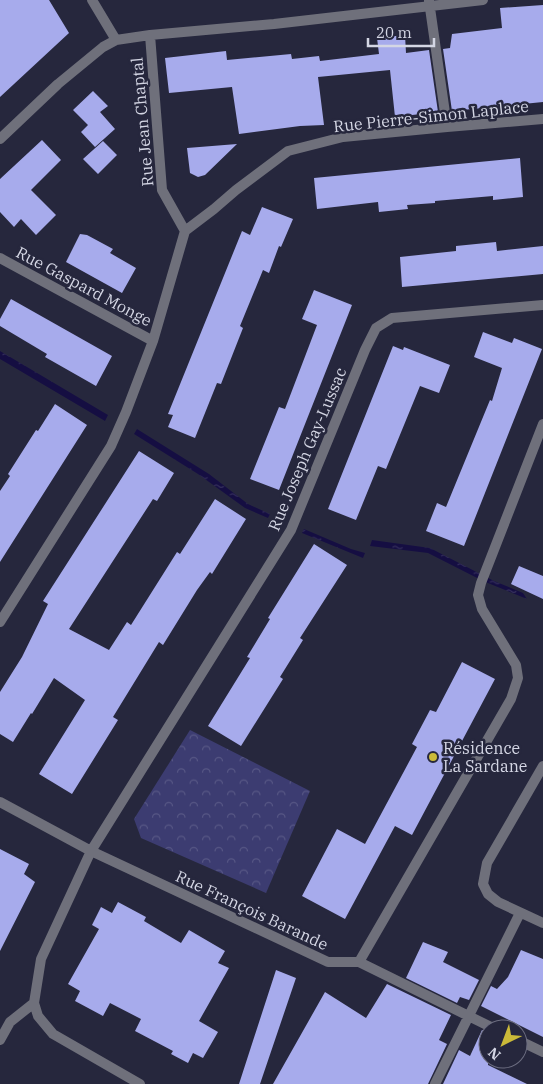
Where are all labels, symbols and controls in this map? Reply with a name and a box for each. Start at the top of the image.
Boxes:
scale bar [368,15,434,47]
text: 20 m [376,23,412,42]
street label: Rue Jean Chaptal [126,56,158,187]
street label: Rue Pierre-Simon Laplace [332,96,530,136]
street label: Rue Gaspard Monge [13,242,155,330]
street label: Rue Joseph Gay-Lussac [263,364,351,534]
place label: Résidence La Sardane [443,738,527,776]
marker: Résidence La Sardane [427,751,439,763]
street label: Rue François Barande [173,866,331,954]
north arrow [478,1019,528,1069]
text: N [484,1043,504,1064]

